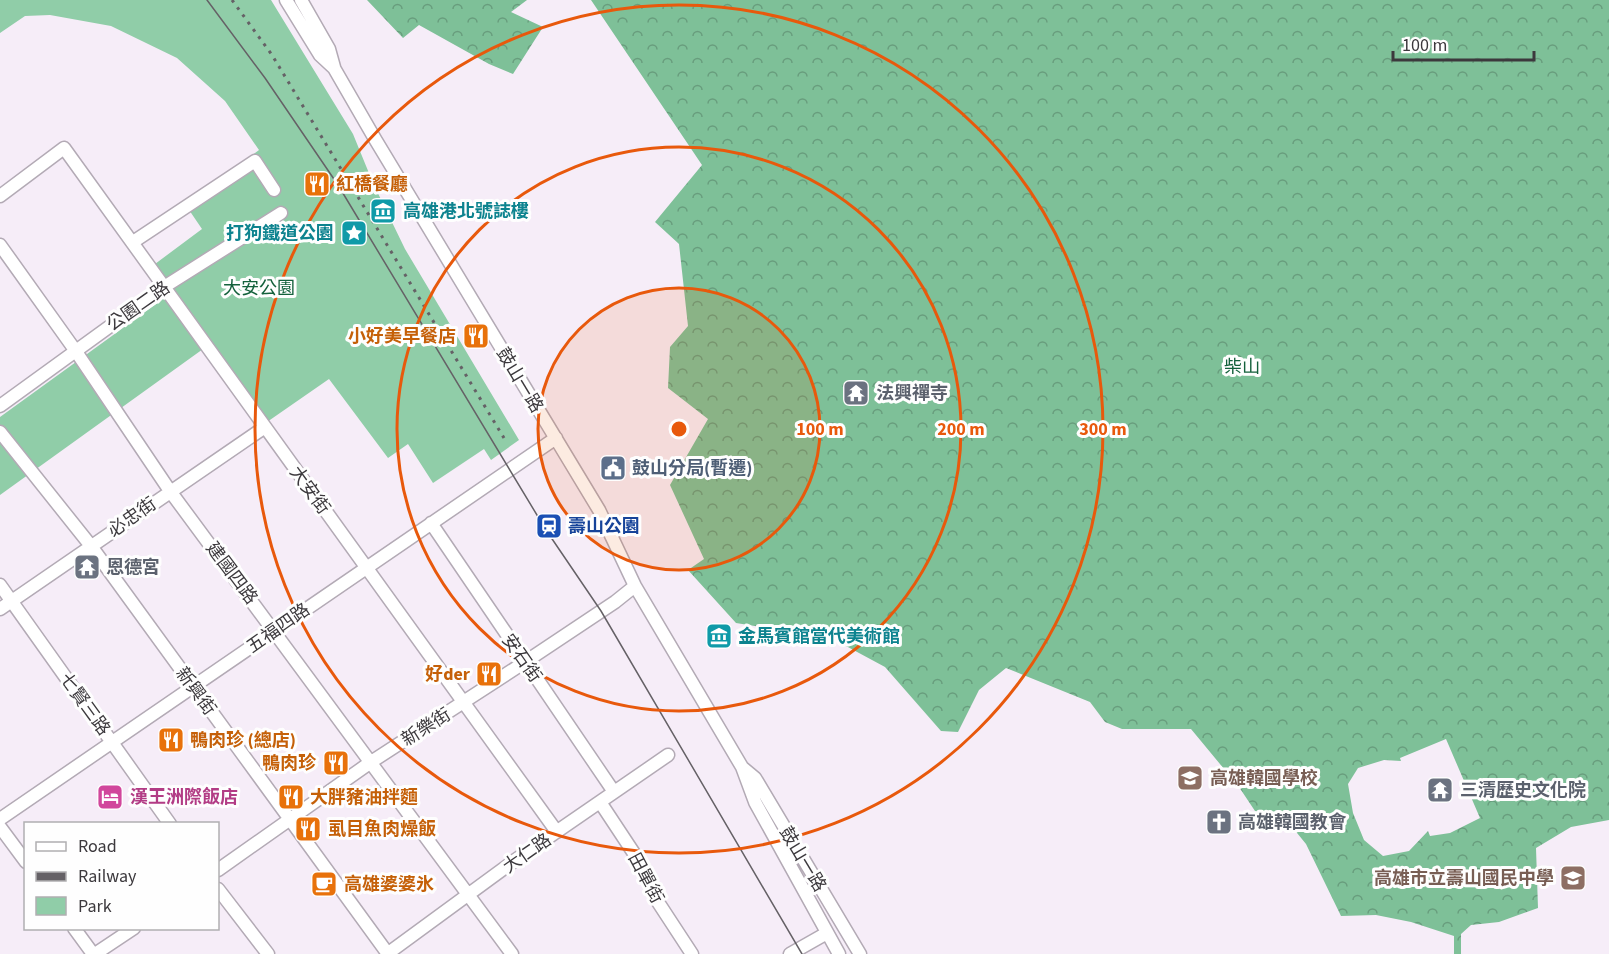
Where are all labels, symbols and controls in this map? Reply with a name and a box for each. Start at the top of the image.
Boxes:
scale bar [1393,24,1534,62]
text: 100 m [1402,33,1447,58]
restaurant icon: 紅橋餐廳 [302,169,332,199]
place label: 紅橋餐廳 [336,172,408,197]
museum icon: 高雄港北號誌樓 [368,196,398,226]
place label: 高雄港北號誌樓 [403,199,529,224]
place icon: 打狗鐵道公園 [339,218,369,248]
place label: 打狗鐵道公園 [226,221,334,246]
street label: 公園二路 [102,276,175,337]
park label: 大安公園 [223,276,295,301]
restaurant icon: 小好美早餐店 [461,321,491,351]
place label: 小好美早餐店 [348,324,456,349]
street label: 鼓山一路 [490,343,549,418]
park label: 柴山 [1224,355,1260,380]
temple icon: 法興禪寺 [841,378,871,408]
place label: 法興禪寺 [876,381,948,406]
text: 100 m [796,417,844,442]
text: 200 m [937,417,985,442]
text: 300 m [1079,417,1127,442]
centre of rings [669,419,689,439]
public building icon: 鼓山分局(暫遷) [598,453,628,483]
place label: 鼓山分局(暫遷) [632,456,752,481]
street label: 大安街 [284,461,336,519]
street label: 必忠街 [103,492,162,543]
station icon: 壽山公園 [534,511,564,541]
place label: 壽山公園 [568,514,640,539]
street label: 建國四路 [200,537,263,610]
temple icon: 恩德宮 [72,552,102,582]
place label: 恩德宮 [106,555,160,580]
street label: 五福四路 [242,598,315,659]
museum icon: 金馬賓館當代美術館 [704,621,734,651]
place label: 金馬賓館當代美術館 [738,624,900,649]
street label: 安石街 [496,629,547,688]
restaurant icon: 好der [474,659,504,689]
street label: 新興街 [170,662,222,720]
place label: 好der [425,662,471,687]
street label: 七賢三路 [53,668,116,741]
street label: 新樂街 [397,703,456,752]
restaurant icon: 鴨肉珍 (總店) [156,725,186,755]
place label: 鴨肉珍 (總店) [190,728,296,753]
restaurant icon: 鴨肉珍 [321,748,351,778]
place label: 鴨肉珍 [262,751,317,776]
school or university icon: 高雄韓國學校 [1175,763,1205,793]
place label: 高雄韓國學校 [1210,766,1318,791]
temple icon: 三清歷史文化院 [1425,775,1455,805]
place label: 三清歷史文化院 [1460,778,1586,803]
hotel icon: 漢王洲際飯店 [95,782,125,812]
restaurant icon: 大胖豬油拌麵 [276,782,306,812]
place label: 漢王洲際飯店 [130,785,238,810]
place label: 大胖豬油拌麵 [310,785,418,810]
church icon: 高雄韓國教會 [1204,807,1234,837]
place label: 高雄韓國教會 [1238,810,1347,835]
restaurant icon: 虱目魚肉燥飯 [293,814,323,844]
place label: 虱目魚肉燥飯 [328,817,436,842]
legend [24,822,219,930]
street label: 鼓山一路 [773,822,832,897]
street label: 大仁路 [498,828,557,879]
text: Road [78,834,117,859]
street label: 田單街 [622,849,669,908]
school or university icon: 高雄市立壽山國民中學 [1558,863,1588,893]
text: Railway [78,864,137,889]
place label: 高雄市立壽山國民中學 [1374,866,1554,891]
cafe icon: 高雄婆婆氷 [309,869,339,899]
place label: 高雄婆婆氷 [344,872,434,897]
text: Park [78,894,112,919]

